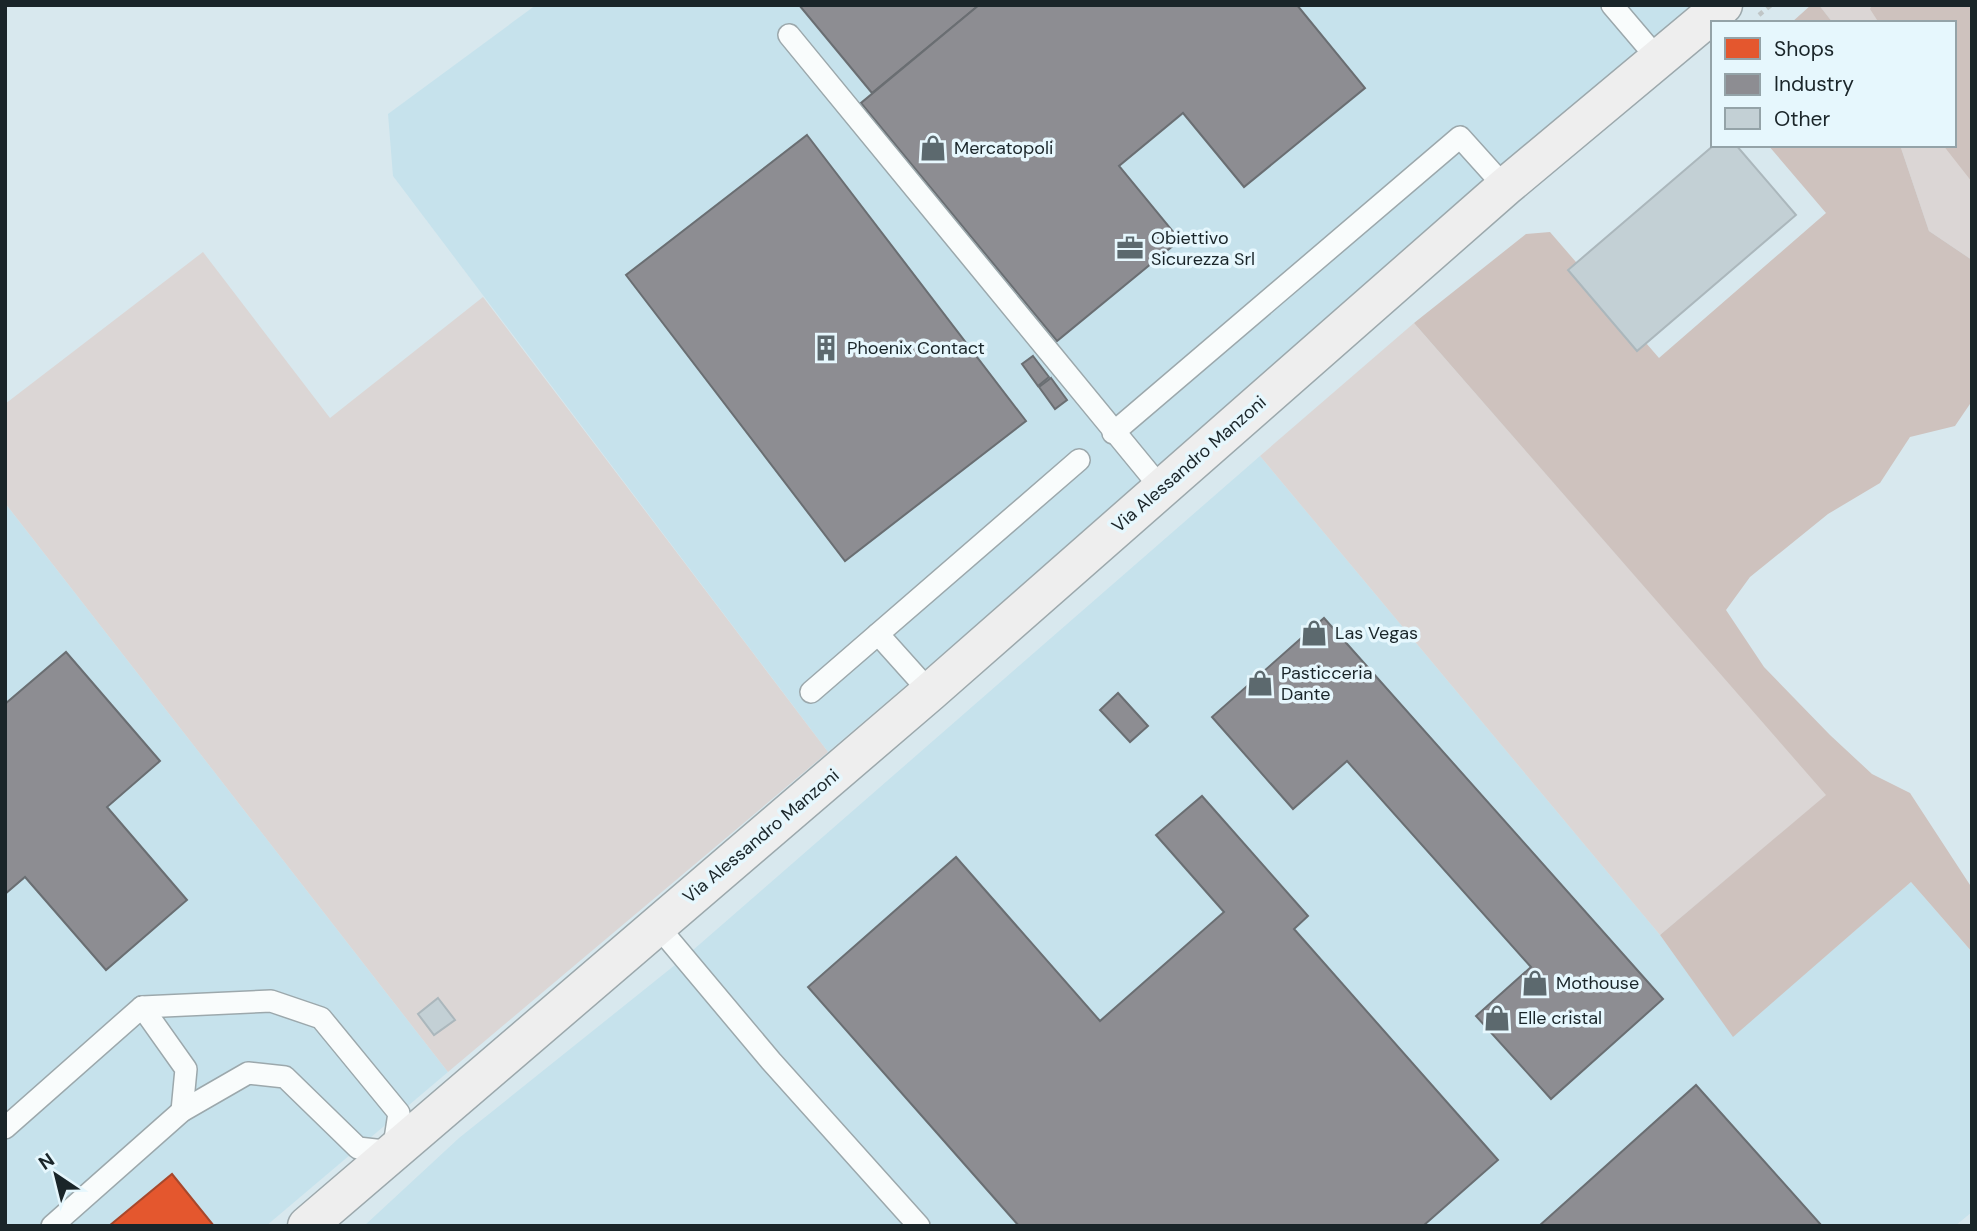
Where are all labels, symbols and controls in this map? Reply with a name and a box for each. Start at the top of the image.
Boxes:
legend [1711,21,1956,147]
text: Shops [1774,35,1834,63]
text: Industry [1774,70,1854,98]
text: Other [1774,105,1830,133]
shop icon: Mercatopoli [918,133,948,163]
place label: Mercatopoli [954,136,1053,160]
place label: Obiettivo Sicurezza Srl [1151,226,1255,271]
office icon: Obiettivo Sicurezza Srl [1115,233,1145,263]
building icon: Phoenix Contact [811,333,841,363]
place label: Phoenix Contact [847,336,985,360]
street label: Via Alessandro Manzoni [1107,390,1271,538]
shop icon: Las Vegas [1299,618,1329,648]
place label: Las Vegas [1335,621,1418,645]
place label: Pasticceria Dante [1281,661,1372,706]
shop icon: Pasticceria Dante [1245,668,1275,698]
street label: Via Alessandro Manzoni [678,763,844,909]
shop icon: Mothouse [1520,968,1550,998]
place label: Mothouse [1556,971,1639,995]
shop icon: Elle cristal [1482,1003,1512,1033]
place label: Elle cristal [1518,1006,1602,1030]
north arrow [21,1140,91,1210]
text: N [34,1147,59,1176]

